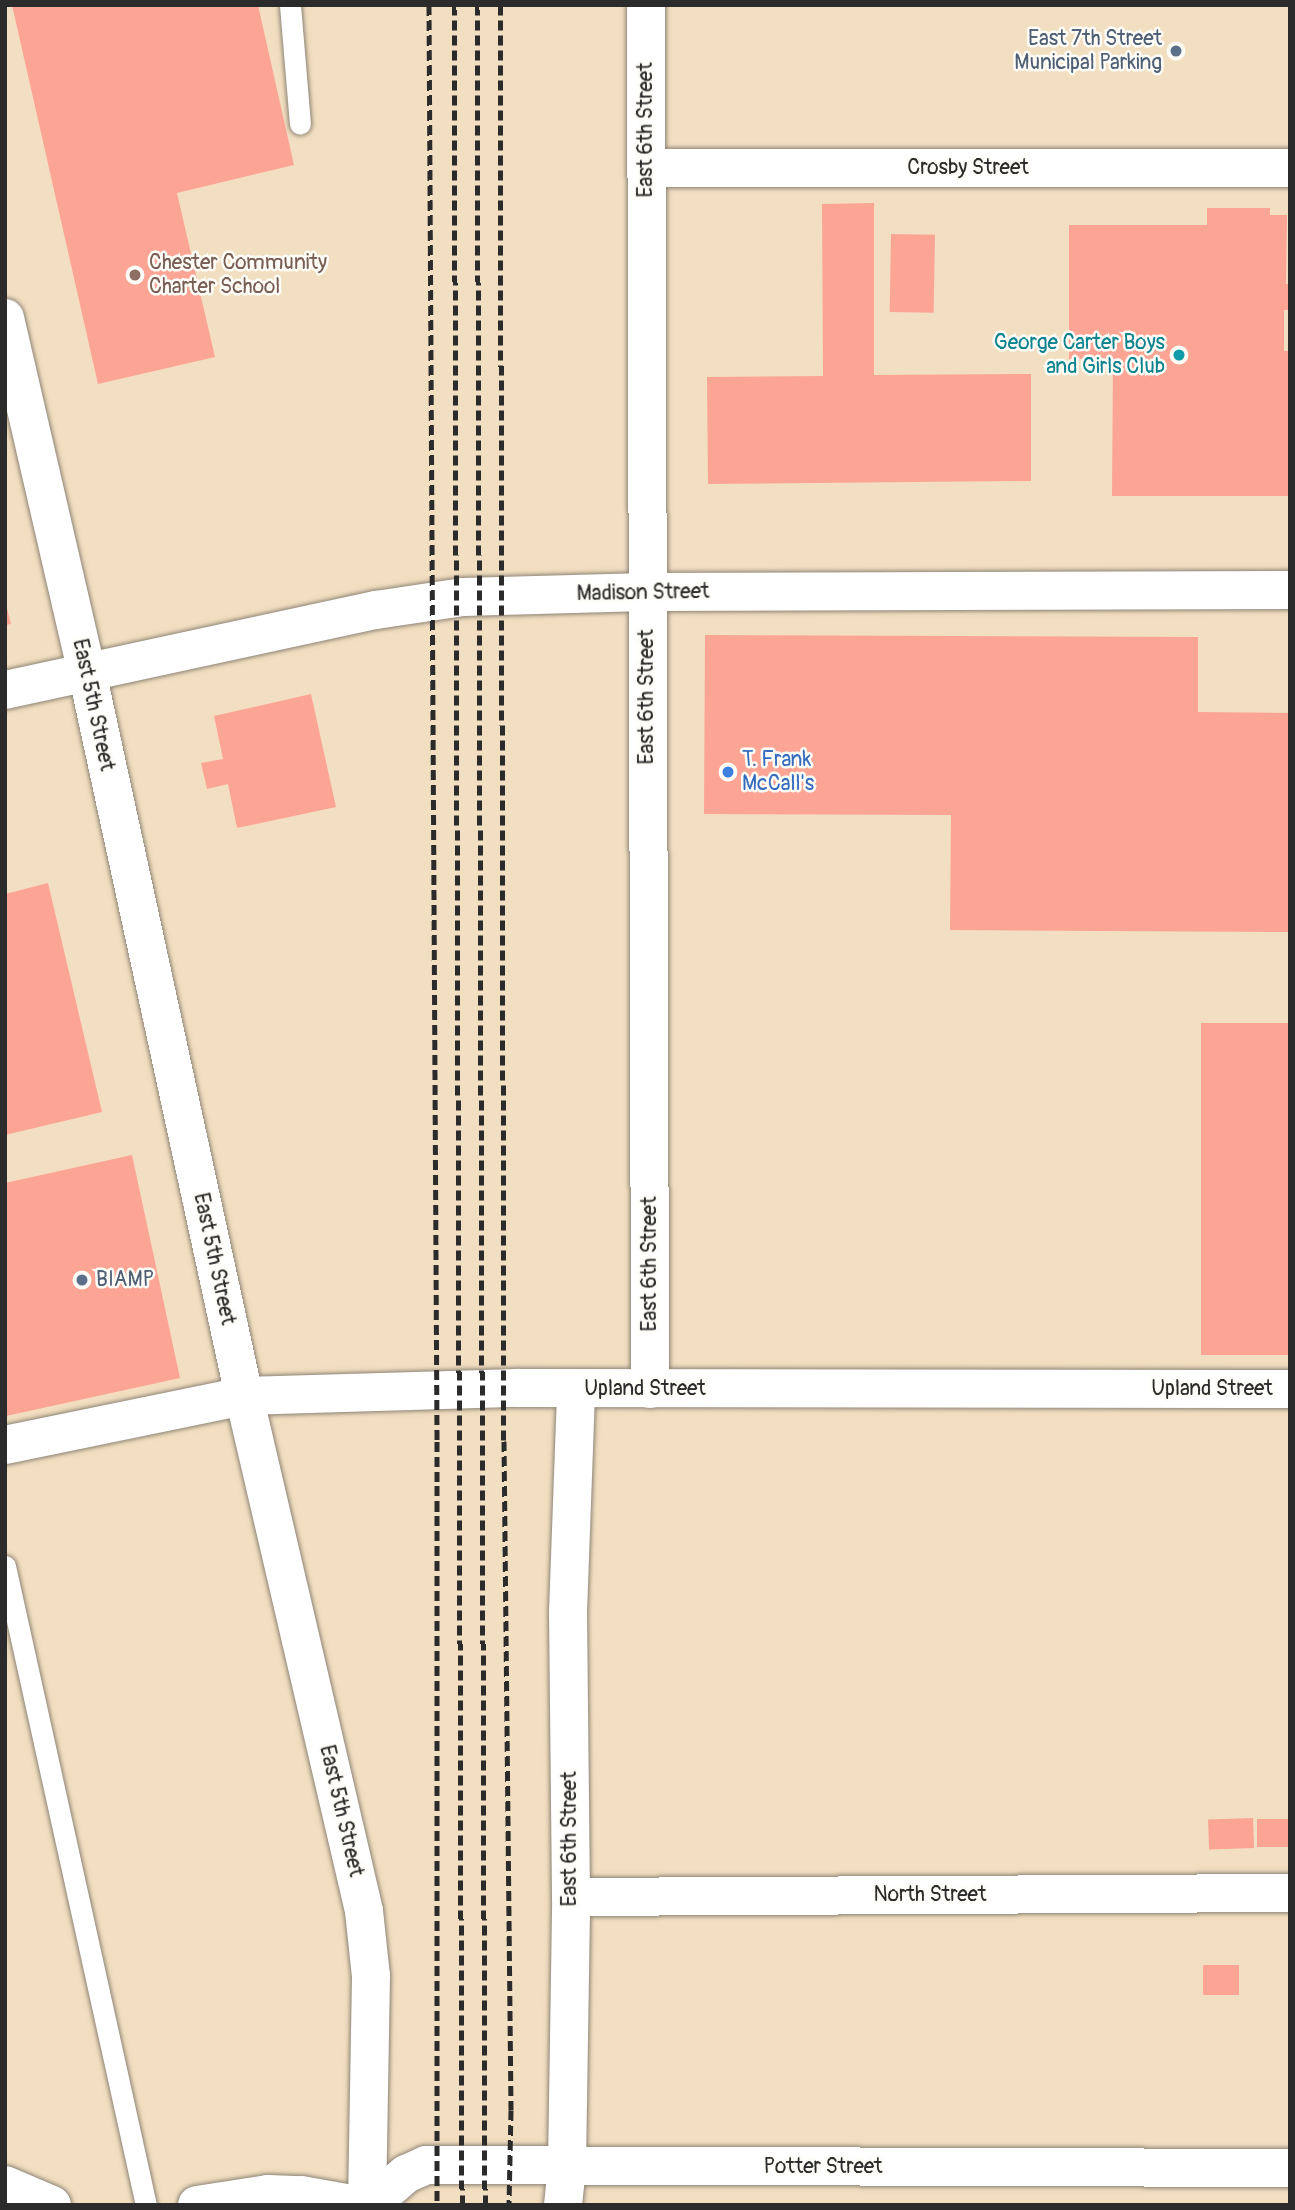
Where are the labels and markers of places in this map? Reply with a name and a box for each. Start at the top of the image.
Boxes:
place label: East 7th Street Municipal Parking [1014,26,1162,76]
marker: East 7th Street Municipal Parking [1168,43,1184,59]
place label: Chester Community Charter School [149,250,327,300]
marker: Chester Community Charter School [127,267,143,283]
place label: George Carter Boys and Girls Club [994,330,1165,380]
marker: George Carter Boys and Girls Club [1171,347,1187,363]
place label: T. Frank McCall's [742,747,814,797]
marker: T. Frank McCall's [720,764,736,780]
place label: BIAMP [96,1267,154,1293]
marker: BIAMP [74,1272,90,1288]

